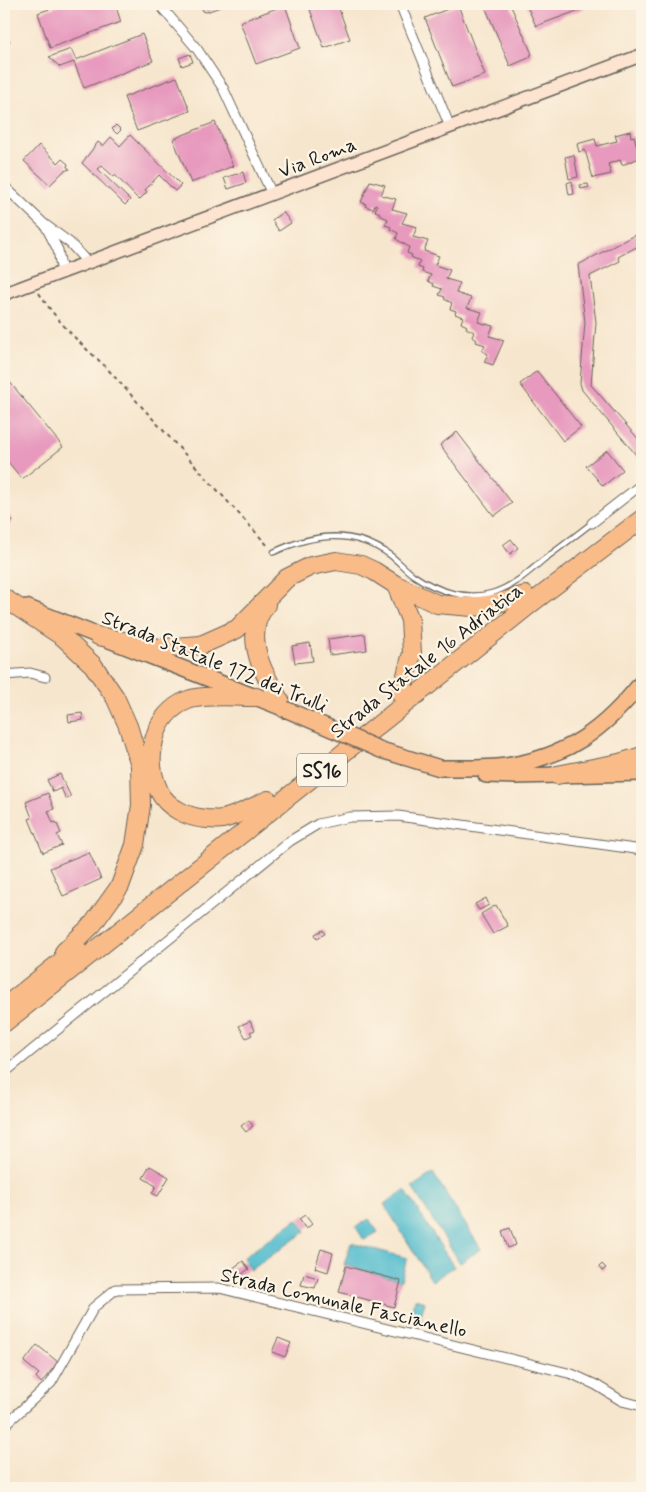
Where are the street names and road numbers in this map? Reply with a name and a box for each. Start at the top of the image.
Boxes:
street label: Via Roma [275,131,360,186]
street label: Strada Statale 16 Adriatica [325,577,529,745]
street label: Strada Statale 172 dei Trulli [98,605,331,720]
road number: SS16 [297,754,347,786]
street label: Strada Comunale Fascianello [218,1262,470,1345]

